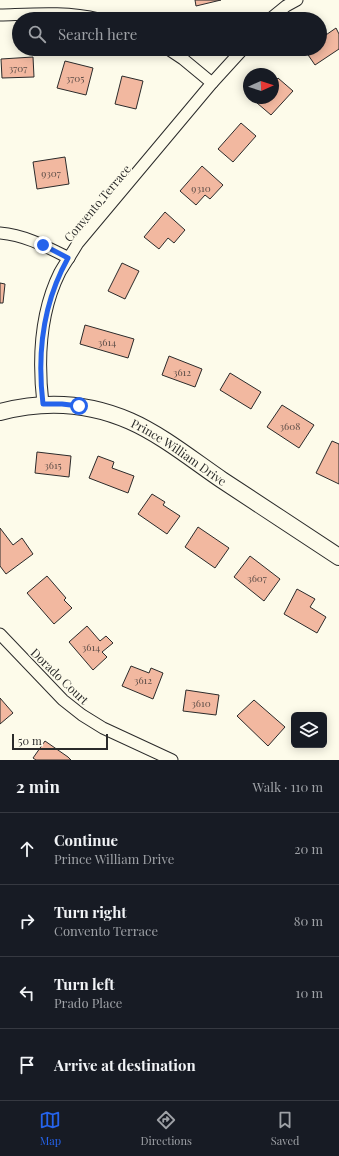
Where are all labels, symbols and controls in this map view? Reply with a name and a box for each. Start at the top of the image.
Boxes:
search box [12,12,327,56]
icon: search [26,23,48,45]
text: Search here [58,24,137,44]
house number: 3707 [9,61,27,75]
north arrow [243,68,279,104]
house number: 3705 [66,71,84,85]
street label: Convento Terrace [60,161,134,245]
house number: 9307 [41,166,61,180]
house number: 9310 [191,181,211,195]
route end [34,236,52,254]
house number: 3614 [98,335,116,349]
house number: 3612 [173,365,191,379]
route start [70,397,88,415]
street label: Prince William Drive [129,415,230,489]
house number: 3608 [280,419,300,433]
house number: 3615 [44,458,62,472]
house number: 3607 [247,571,267,585]
house number: 3614 [82,640,100,654]
street label: Dorado Court [28,644,93,708]
house number: 3612 [134,673,152,687]
house number: 3610 [191,696,211,710]
map controls [291,712,327,748]
button: layers [291,712,327,748]
scale bar [12,732,108,751]
text: 50 m [18,733,42,748]
text: 2 min [16,775,60,797]
text: Walk · 110 m [253,778,323,795]
text: Continue [54,830,118,850]
icon: ahead [16,838,38,860]
text: 20 m [294,840,323,857]
text: Prince William Drive [54,850,174,867]
text: Turn right [54,902,127,922]
icon: right [16,910,38,932]
text: 80 m [294,912,323,929]
text: Convento Terrace [54,922,158,939]
text: Turn left [54,974,115,994]
icon: left [16,982,38,1004]
text: 10 m [296,984,323,1001]
text: Prado Place [54,994,122,1011]
icon: arrive [16,1054,38,1076]
text: Arrive at destination [54,1055,196,1075]
tab: Map [39,1109,61,1148]
tab: Directions [140,1109,192,1148]
tab: Saved [271,1109,299,1148]

